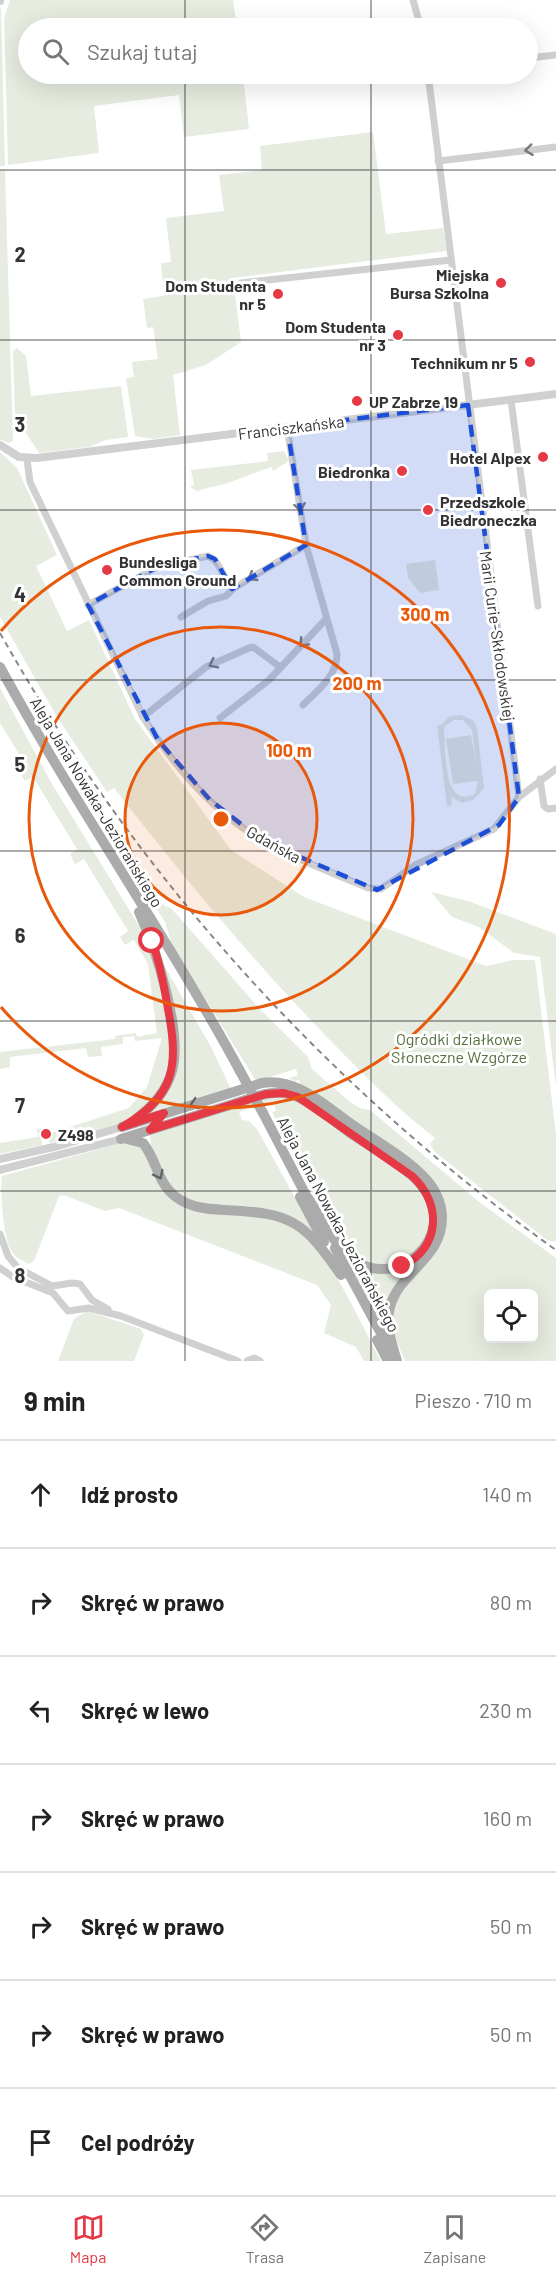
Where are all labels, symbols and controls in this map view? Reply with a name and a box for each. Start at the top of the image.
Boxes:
search box [18,18,538,84]
icon: search [39,35,72,68]
text: Szukaj tutaj [87,38,198,64]
one-way arrow [525,143,534,156]
text: 2 [14,242,26,266]
place label: Miejska Bursa Szkolna [390,265,489,302]
place label: Dom Studenta nr 5 [165,276,266,313]
marker: Miejska Bursa Szkolna [494,276,508,290]
marker: Dom Studenta nr 5 [271,287,285,301]
place label: Dom Studenta nr 3 [285,317,386,354]
marker: Dom Studenta nr 3 [391,328,405,342]
place label: Technikum nr 5 [411,353,518,372]
marker: Technikum nr 5 [523,355,537,369]
place label: UP Zabrze 19 [369,392,458,411]
marker: UP Zabrze 19 [350,394,364,408]
street label: Franciszkańska [237,411,345,443]
text: 3 [15,412,25,436]
place label: Hotel Alpex [450,448,531,467]
marker: Hotel Alpex [536,450,550,464]
place label: Biedronka [318,462,390,481]
marker: Biedronka [395,464,409,478]
place label: Przedszkole Biedroneczka [440,492,537,529]
one-way arrow [293,502,306,512]
marker: Przedszkole Biedroneczka [421,503,435,517]
street label: Marii Curie-Skłodowskiej [477,550,519,722]
place label: Bundesliga Common Ground [119,552,236,589]
marker: Bundesliga Common Ground [100,563,114,577]
one-way arrow [248,570,258,581]
text: 4 [14,582,26,606]
text: 300 m [401,603,449,625]
one-way arrow [299,636,310,647]
one-way arrow [208,657,219,669]
text: 200 m [332,672,382,694]
street label: Aleja Jana Nowaka-Jeziorańskiego [27,694,167,910]
text: 100 m [266,739,312,761]
text: 5 [15,752,26,776]
centre of rings [211,809,231,829]
street label: Gdańska [244,821,304,867]
text: 6 [15,923,26,947]
route start [138,927,164,953]
park label: Ogródki działkowe Słoneczne Wzgórze [391,1029,527,1066]
text: 7 [15,1093,25,1117]
one-way arrow [189,1097,200,1109]
street label: Aleja Jana Nowaka-Jeziorańskiego [274,1113,404,1335]
place label: Z498 [58,1125,94,1144]
marker: Z498 [39,1127,53,1141]
one-way arrow [151,1168,163,1179]
route end [388,1252,414,1278]
text: 8 [15,1263,26,1287]
map controls [484,1289,538,1343]
button: locate [484,1289,538,1343]
text: 9 min [24,1385,86,1416]
text: Pieszo · 710 m [415,1388,532,1412]
icon: ahead [24,1478,57,1511]
text: Idź prosto [81,1481,178,1507]
text: 140 m [482,1482,532,1506]
icon: right [24,1586,57,1619]
text: Skręć w prawo [81,1589,225,1615]
text: 80 m [490,1590,532,1614]
icon: left [24,1694,57,1727]
text: Skręć w lewo [81,1697,209,1723]
text: 230 m [479,1698,532,1722]
icon: right [24,1802,57,1835]
text: Skręć w prawo [81,1805,225,1831]
text: 160 m [483,1806,532,1830]
icon: right [24,1910,57,1943]
text: Skręć w prawo [81,1913,225,1939]
text: 50 m [490,1914,532,1938]
icon: right [24,2018,57,2051]
text: Skręć w prawo [81,2021,225,2047]
text: 50 m [490,2022,532,2046]
icon: arrive [24,2126,57,2159]
text: Cel podróży [81,2129,195,2155]
tab: Mapa [70,2211,106,2266]
tab: Trasa [246,2211,284,2266]
tab: Zapisane [423,2211,486,2266]

